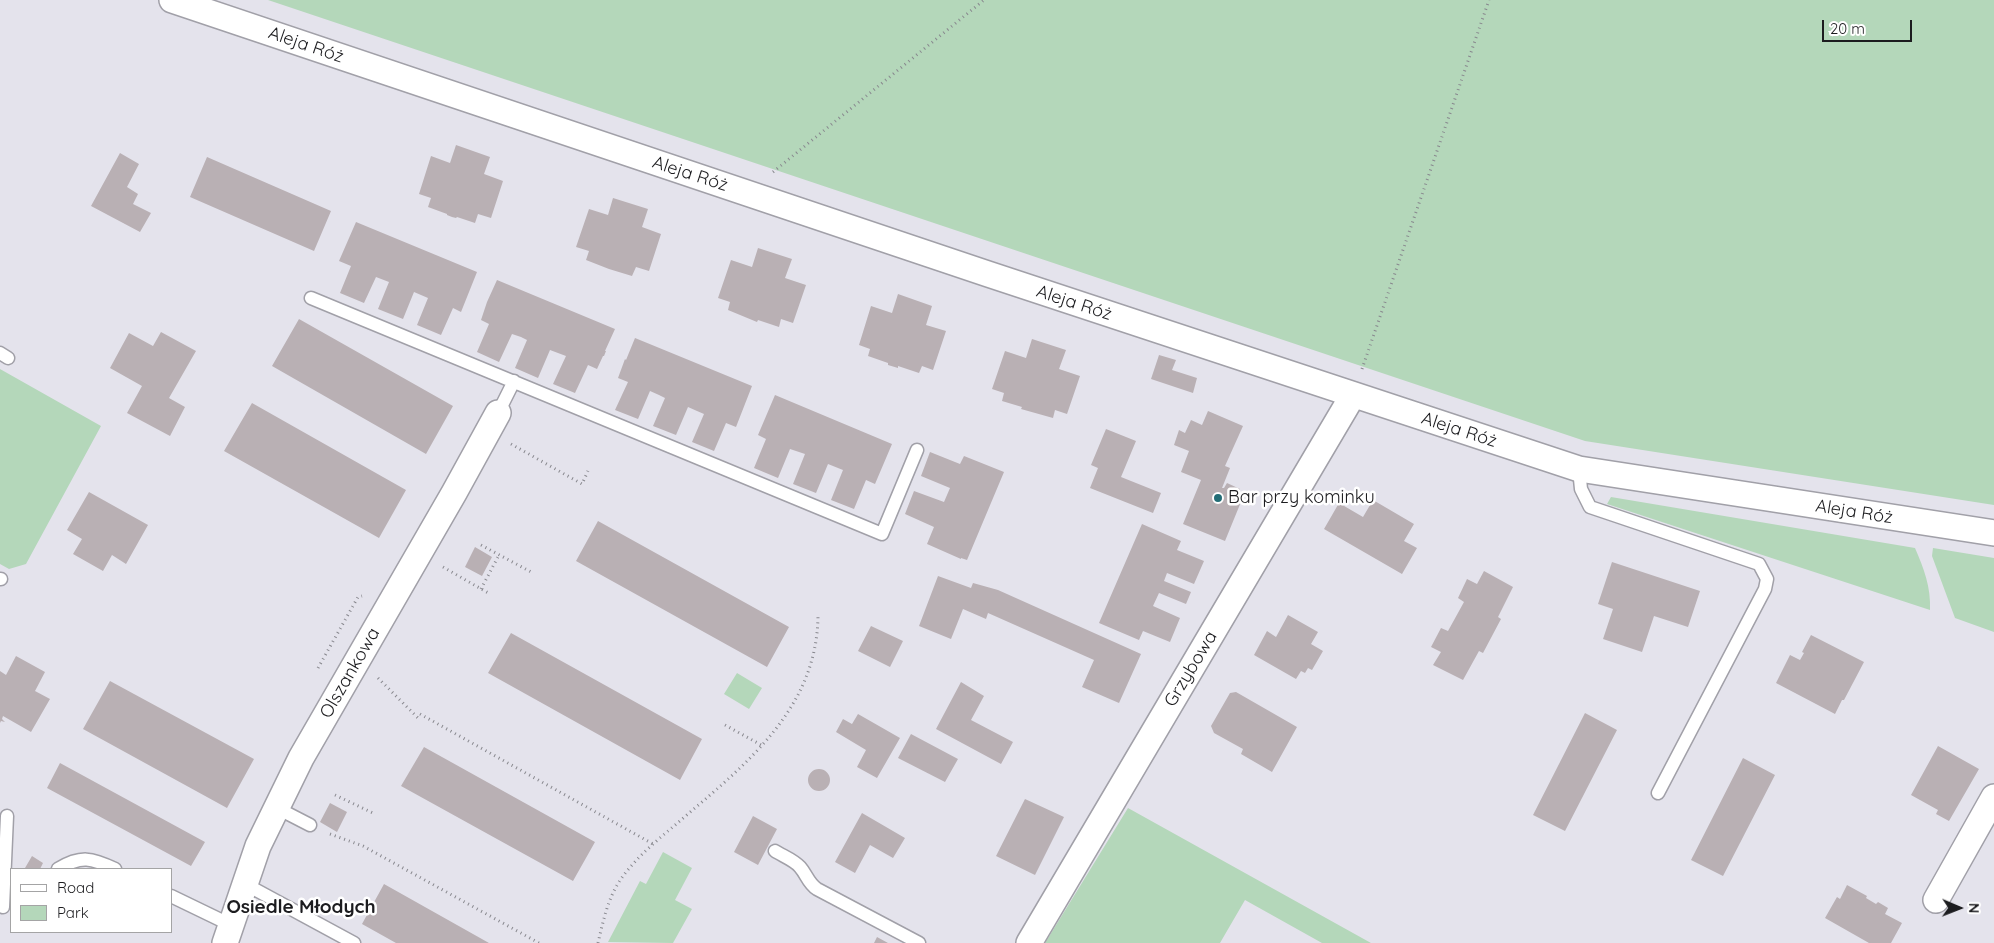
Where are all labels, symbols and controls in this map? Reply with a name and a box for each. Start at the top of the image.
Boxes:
scale bar [1824,10,1914,42]
text: 20 m [1830,19,1865,38]
street label: Aleja Róż [266,22,346,68]
street label: Aleja Róż [650,152,730,196]
street label: Aleja Róż [1034,281,1114,325]
street label: Aleja Róż [1419,408,1499,452]
place label: Bar przy kominku [1228,487,1375,509]
marker: Bar przy kominku [1212,492,1224,504]
street label: Aleja Róż [1814,495,1894,529]
street label: Olszankowa [315,624,385,722]
street label: Grzybowa [1160,627,1222,711]
legend [10,868,172,933]
text: Road [57,878,94,897]
north arrow [1934,883,1984,933]
district label: Osiedle Młodych [226,896,376,918]
text: Park [57,903,89,922]
text: N [1965,903,1983,914]

